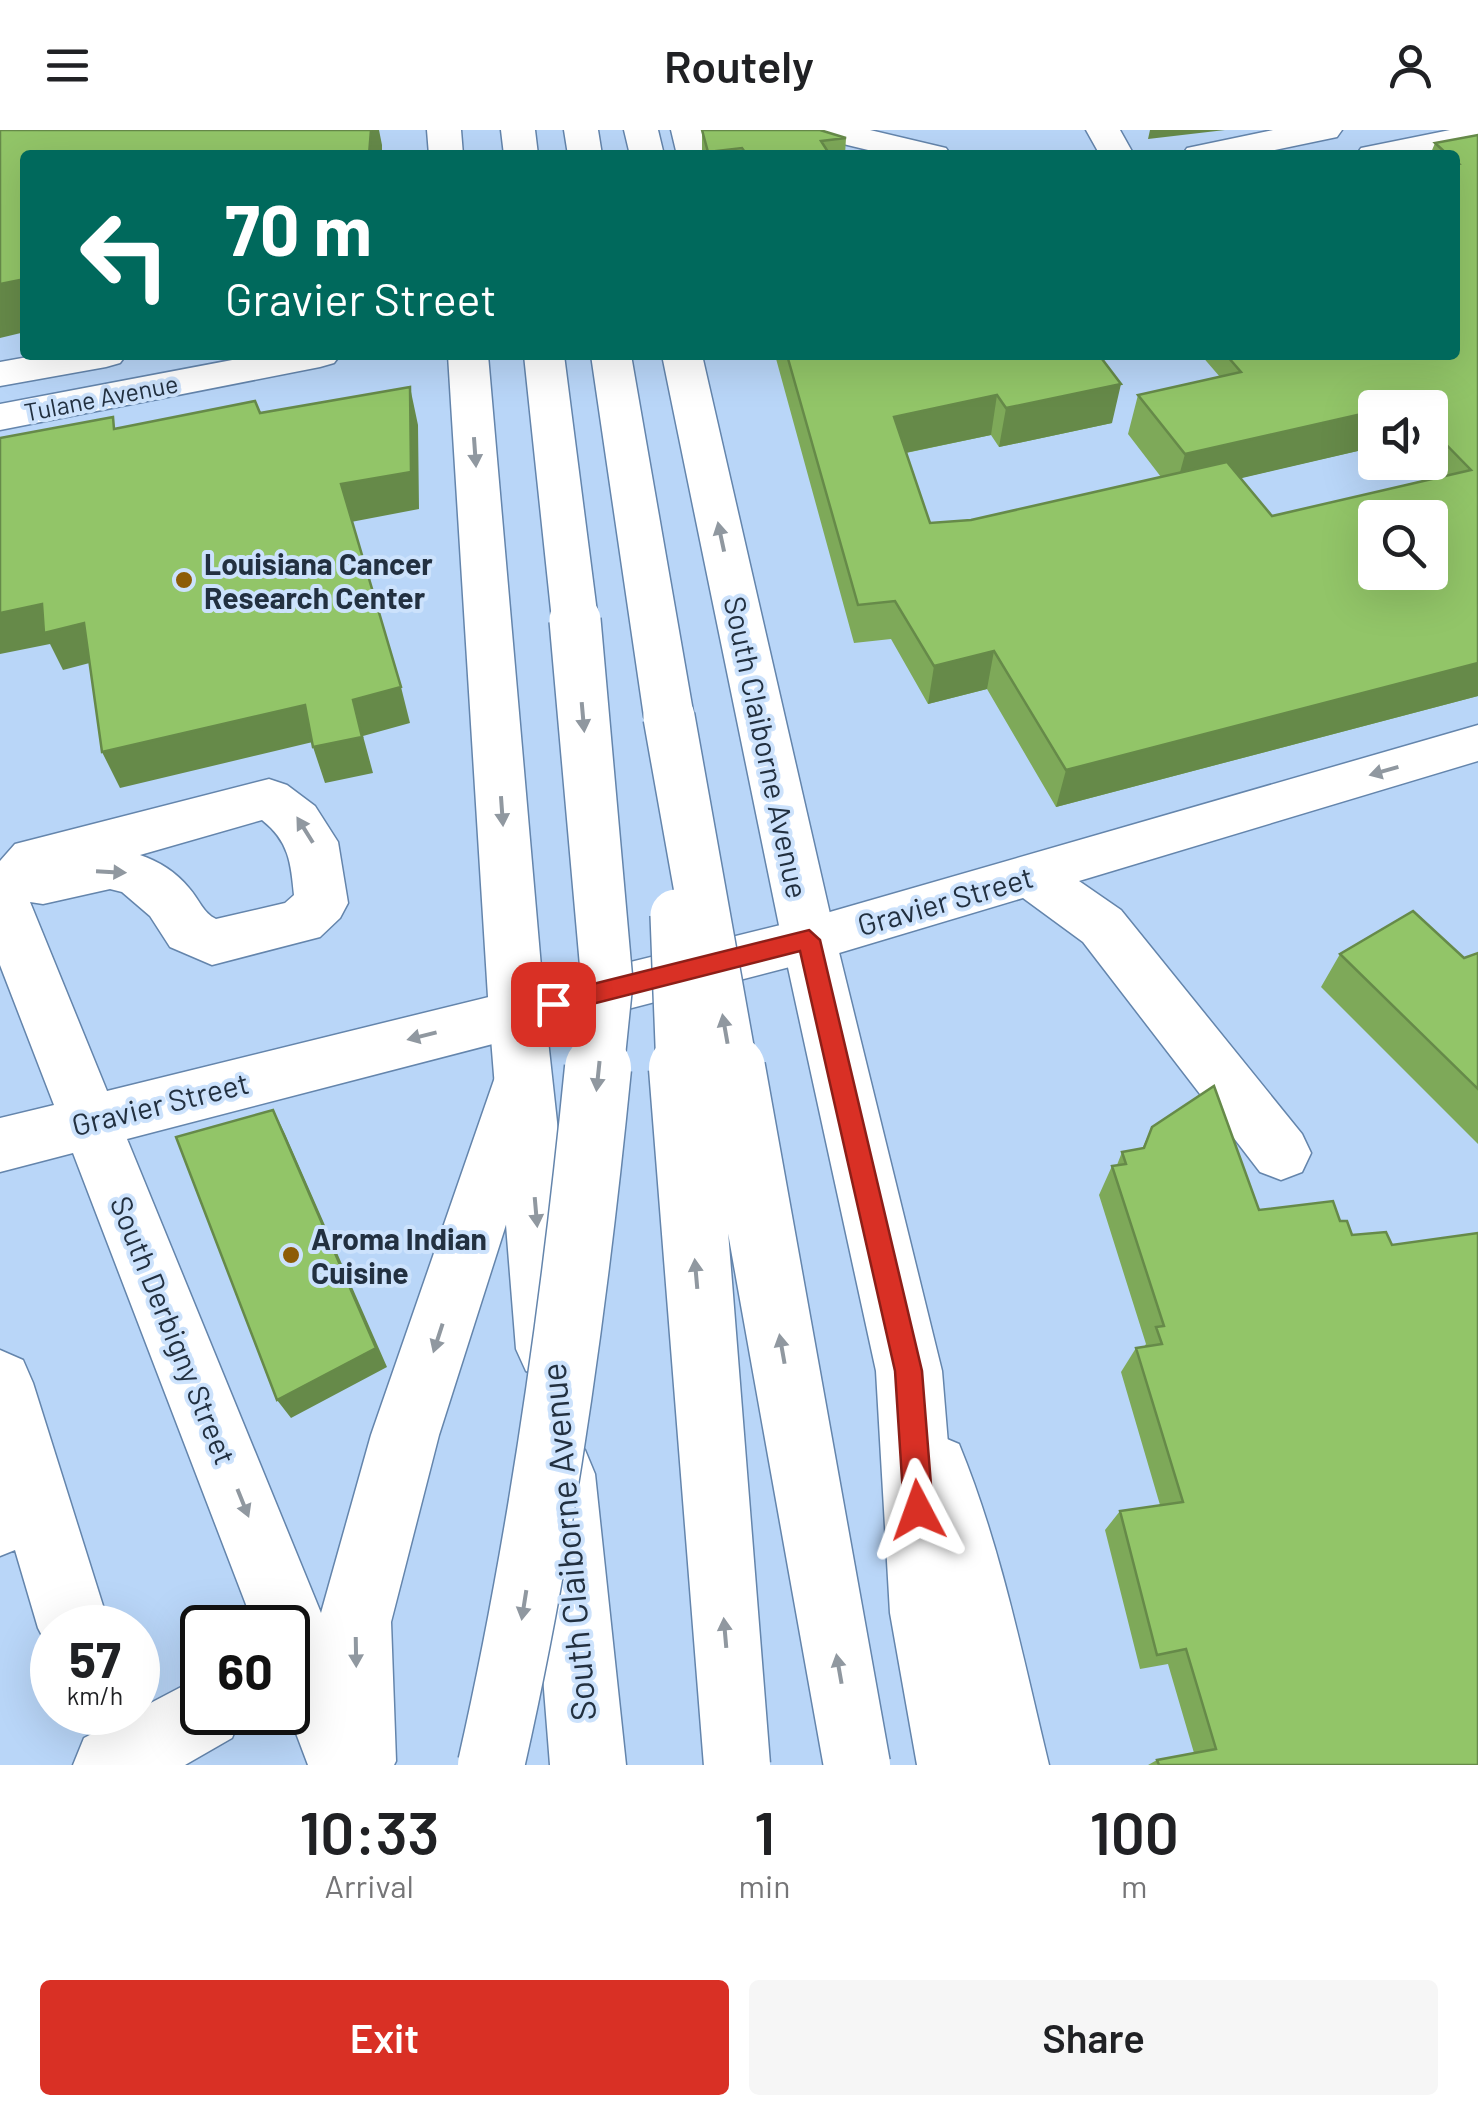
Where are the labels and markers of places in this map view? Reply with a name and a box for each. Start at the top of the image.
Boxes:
place label: Louisiana Cancer Research Center [204,545,433,615]
marker: Louisiana Cancer Research Center [173,569,195,591]
pin [511,962,596,1047]
place label: Aroma Indian Cuisine [311,1220,487,1290]
marker: Aroma Indian Cuisine [280,1244,302,1266]

